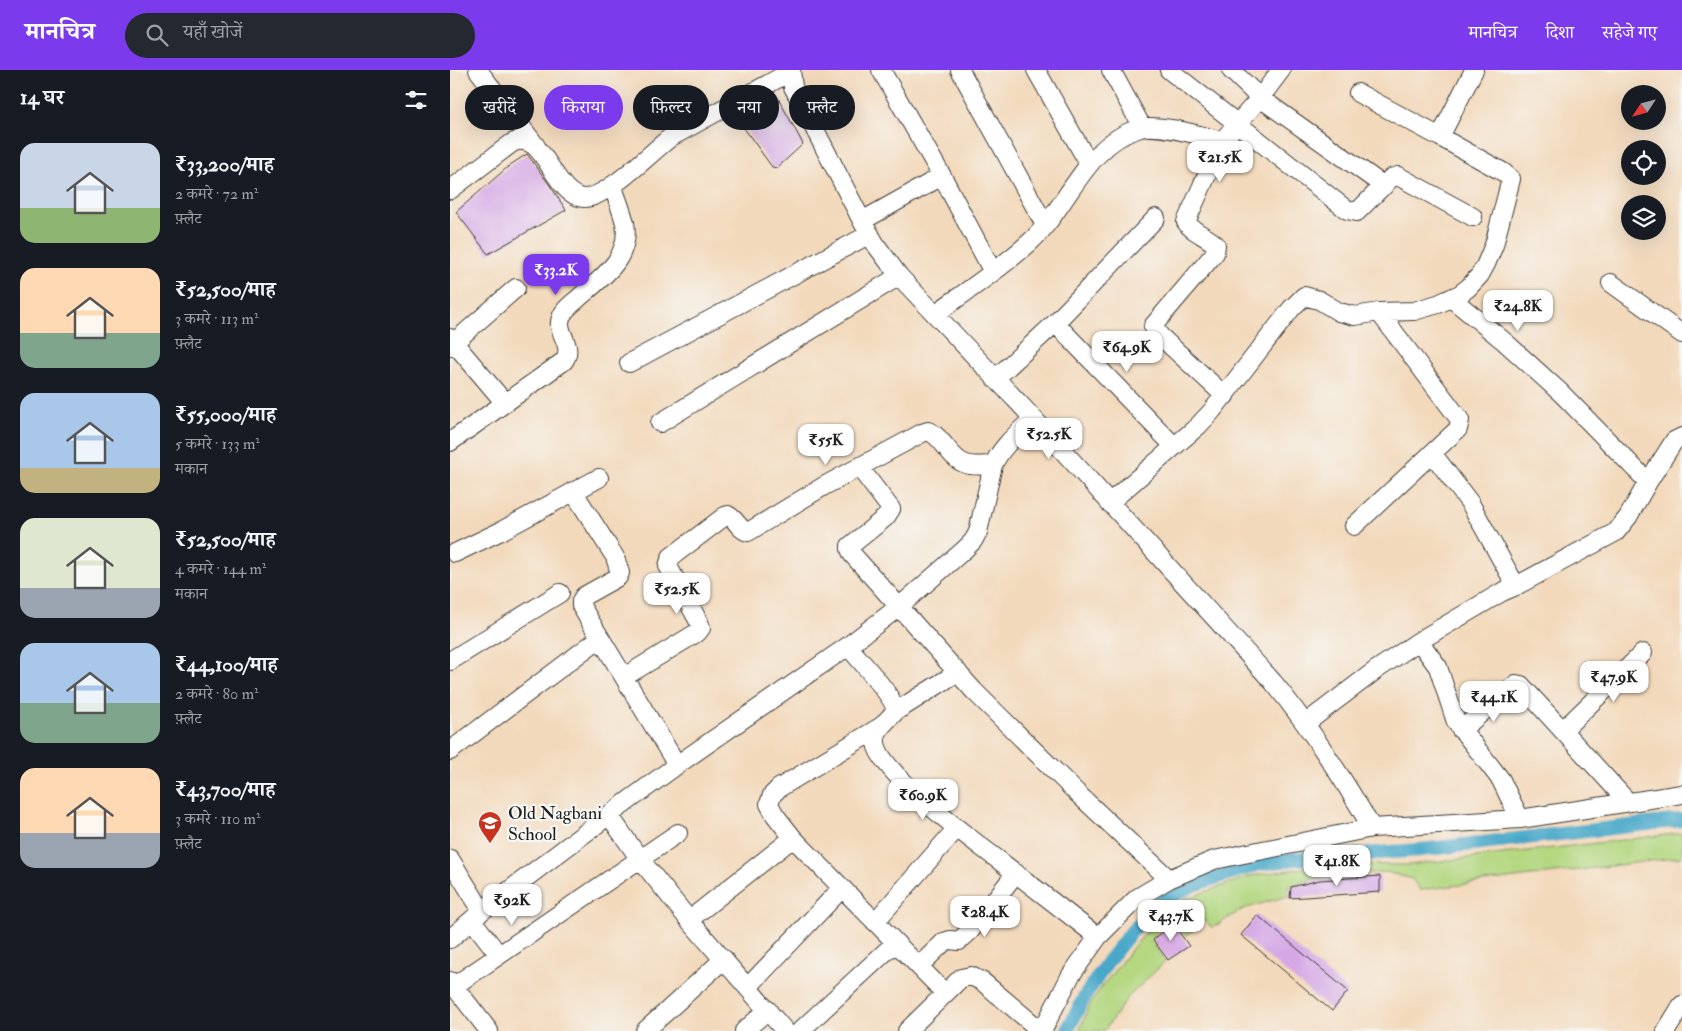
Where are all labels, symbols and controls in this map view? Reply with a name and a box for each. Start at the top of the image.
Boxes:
search box [125,13,475,58]
text: मानचित्र [25,16,95,47]
text: यहाँ खोजें [183,20,243,44]
icon: search [143,21,171,49]
text: मानचित्र [1469,21,1517,44]
text: दिशा [1545,21,1574,44]
text: सहेजे गए [1602,21,1657,44]
text: 14 घर [20,84,64,111]
chip: खरीदें [465,85,534,130]
chip: किराया [544,85,623,130]
chip: फ़िल्टर [633,85,709,130]
chip: नया [719,85,779,130]
chip: फ़्लैट [789,85,855,130]
north arrow [1621,85,1666,130]
map controls [1621,85,1666,240]
icon: filters [402,86,430,114]
pin: ₹21.5K [1179,140,1261,183]
button: locate [1621,140,1666,185]
text: ₹21.5K [1198,147,1242,167]
text: ₹33,200/माह [175,151,274,178]
icon: home [60,163,120,223]
text: 2 कमरे · 72 m² [175,184,258,204]
button: layers [1621,195,1666,240]
text: फ़्लैट [175,209,202,229]
pin: ₹33.2K [515,254,597,296]
text: ₹33.2K [534,260,578,280]
text: ₹52,500/माह [175,276,276,303]
icon: home [60,288,120,348]
pin: ₹24.8K [1477,290,1559,332]
text: ₹24.8K [1494,296,1542,316]
text: 3 कमरे · 113 m² [175,309,259,329]
pin: ₹64.9K [1086,330,1168,373]
text: फ़्लैट [175,334,202,354]
text: ₹64.9K [1103,337,1151,357]
text: ₹55,000/माह [175,401,276,428]
icon: home [60,413,120,473]
pin: ₹52.5K [1008,418,1090,460]
pin: ₹55K [796,424,856,466]
text: ₹52.5K [1026,424,1072,444]
text: ₹55K [809,430,843,450]
text: 5 कमरे · 133 m² [175,434,260,454]
text: मकान [175,459,207,479]
text: ₹52,500/माह [175,526,276,553]
icon: home [60,538,120,598]
text: 4 कमरे · 144 m² [175,559,266,579]
pin: ₹52.5K [636,572,718,615]
text: ₹52.5K [654,579,700,599]
text: मकान [175,584,207,604]
text: ₹44,100/माह [175,651,278,678]
pin: ₹47.9K [1573,660,1655,703]
icon: home [60,663,120,723]
text: ₹47.9K [1591,667,1637,687]
pin: ₹44.1K [1453,680,1535,723]
text: 2 कमरे · 80 m² [175,684,259,704]
text: ₹44.1K [1471,687,1517,707]
text: फ़्लैट [175,709,202,729]
text: ₹43,700/माह [175,776,275,803]
pin: ₹60.9K [882,778,964,821]
text: ₹60.9K [899,785,947,805]
icon: home [60,788,120,848]
place label: Old Nagbani School [508,802,602,846]
text: 3 कमरे · 110 m² [175,809,260,829]
school or university icon: Old Nagbani School [477,810,503,844]
text: फ़्लैट [175,834,202,854]
pin: ₹41.8K [1296,844,1378,887]
text: ₹41.8K [1314,851,1360,871]
pin: ₹92K [482,884,542,926]
text: ₹92K [494,890,530,910]
pin: ₹28.4K [944,896,1026,938]
pin: ₹43.7K [1130,900,1212,942]
text: ₹28.4K [961,902,1009,922]
text: ₹43.7K [1149,906,1193,926]

